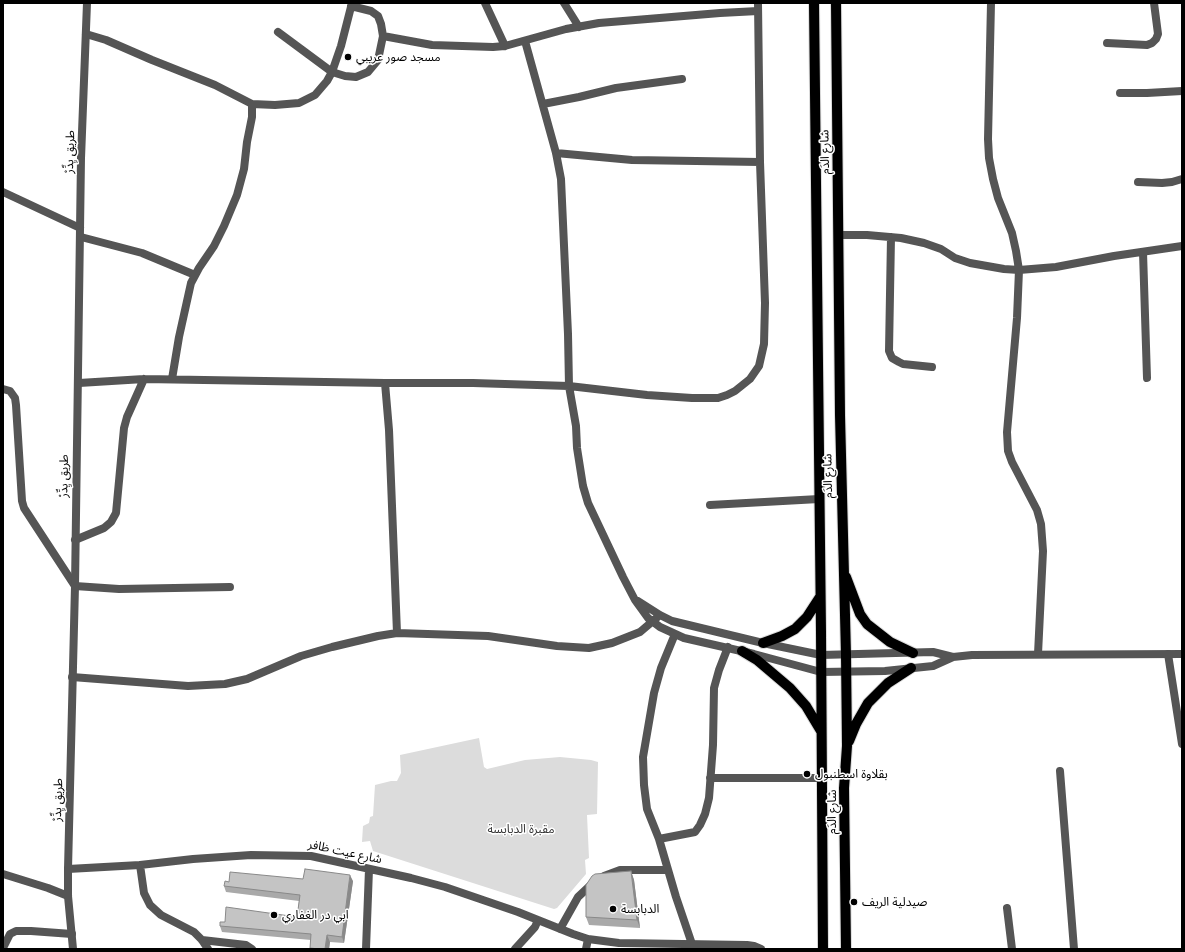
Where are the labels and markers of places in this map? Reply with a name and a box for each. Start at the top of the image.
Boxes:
place label: مسجد صور عريبي [356,50,441,64]
marker: مسجد صور عريبي [343,52,353,62]
place label: بقلاوة اسطنبول [815,767,888,781]
marker: بقلاوة اسطنبول [802,769,812,779]
place label: صيدلية الريف [862,895,927,909]
marker: صيدلية الريف [849,897,859,907]
place label: الدبابسة [621,902,659,916]
marker: الدبابسة [608,904,618,914]
place label: ابي در الغفاري [282,908,348,922]
marker: ابي در الغفاري [269,910,279,920]

